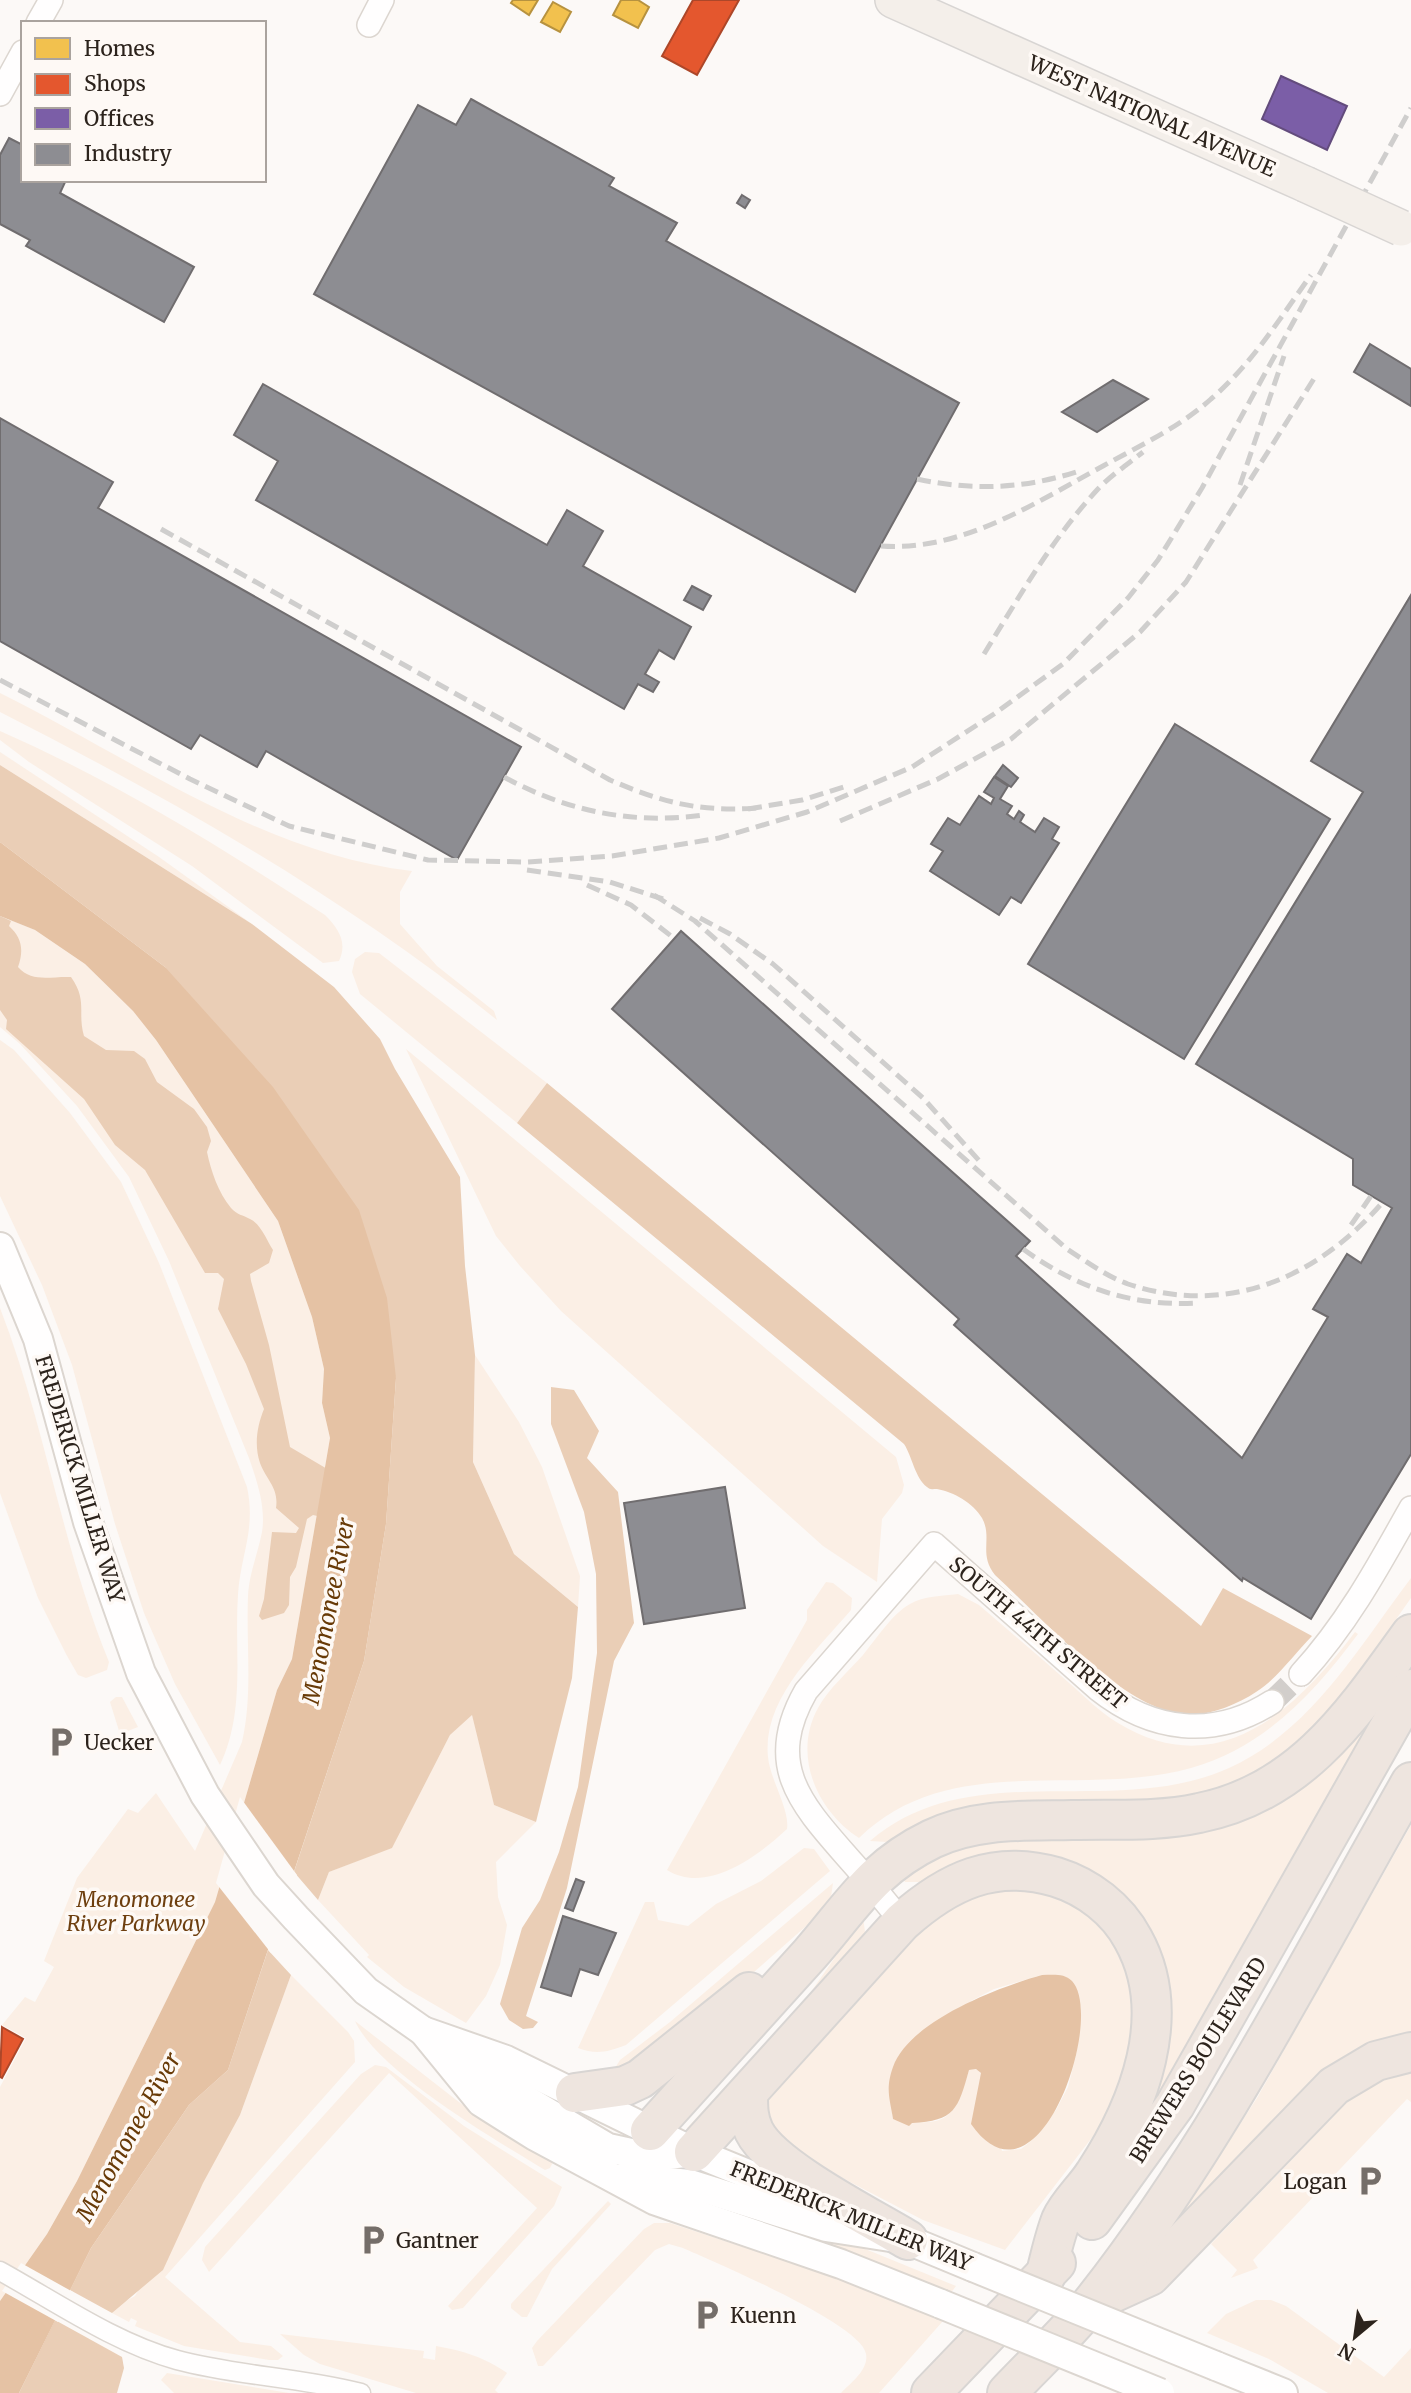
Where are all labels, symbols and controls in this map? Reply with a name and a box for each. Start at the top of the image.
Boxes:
legend [21,21,266,182]
text: Homes [84,35,155,62]
street label: WEST NATIONAL AVENUE [1023,49,1280,183]
text: Shops [84,70,146,97]
text: Offices [84,105,154,132]
text: Industry [84,140,173,167]
street label: FREDERICK MILLER WAY [29,1352,131,1607]
water label: Menomonee River [296,1515,360,1708]
street label: SOUTH 44TH STREET [944,1551,1133,1715]
parking icon: Uecker [44,1725,78,1759]
place label: Uecker [84,1729,154,1756]
park label: Menomonee River Parkway [66,1886,206,1937]
street label: BREWERS BOULEVARD [1124,1952,1272,2168]
water label: Menomonee River [69,2047,187,2228]
street label: FREDERICK MILLER WAY [726,2155,976,2277]
parking icon: Logan [1353,2164,1387,2198]
place label: Logan [1284,2168,1347,2195]
parking icon: Gantner [356,2223,390,2257]
place label: Gantner [396,2227,479,2254]
parking icon: Kuenn [690,2298,724,2332]
place label: Kuenn [730,2302,796,2329]
north arrow [1320,2302,1390,2372]
text: N [1334,2338,1359,2366]

